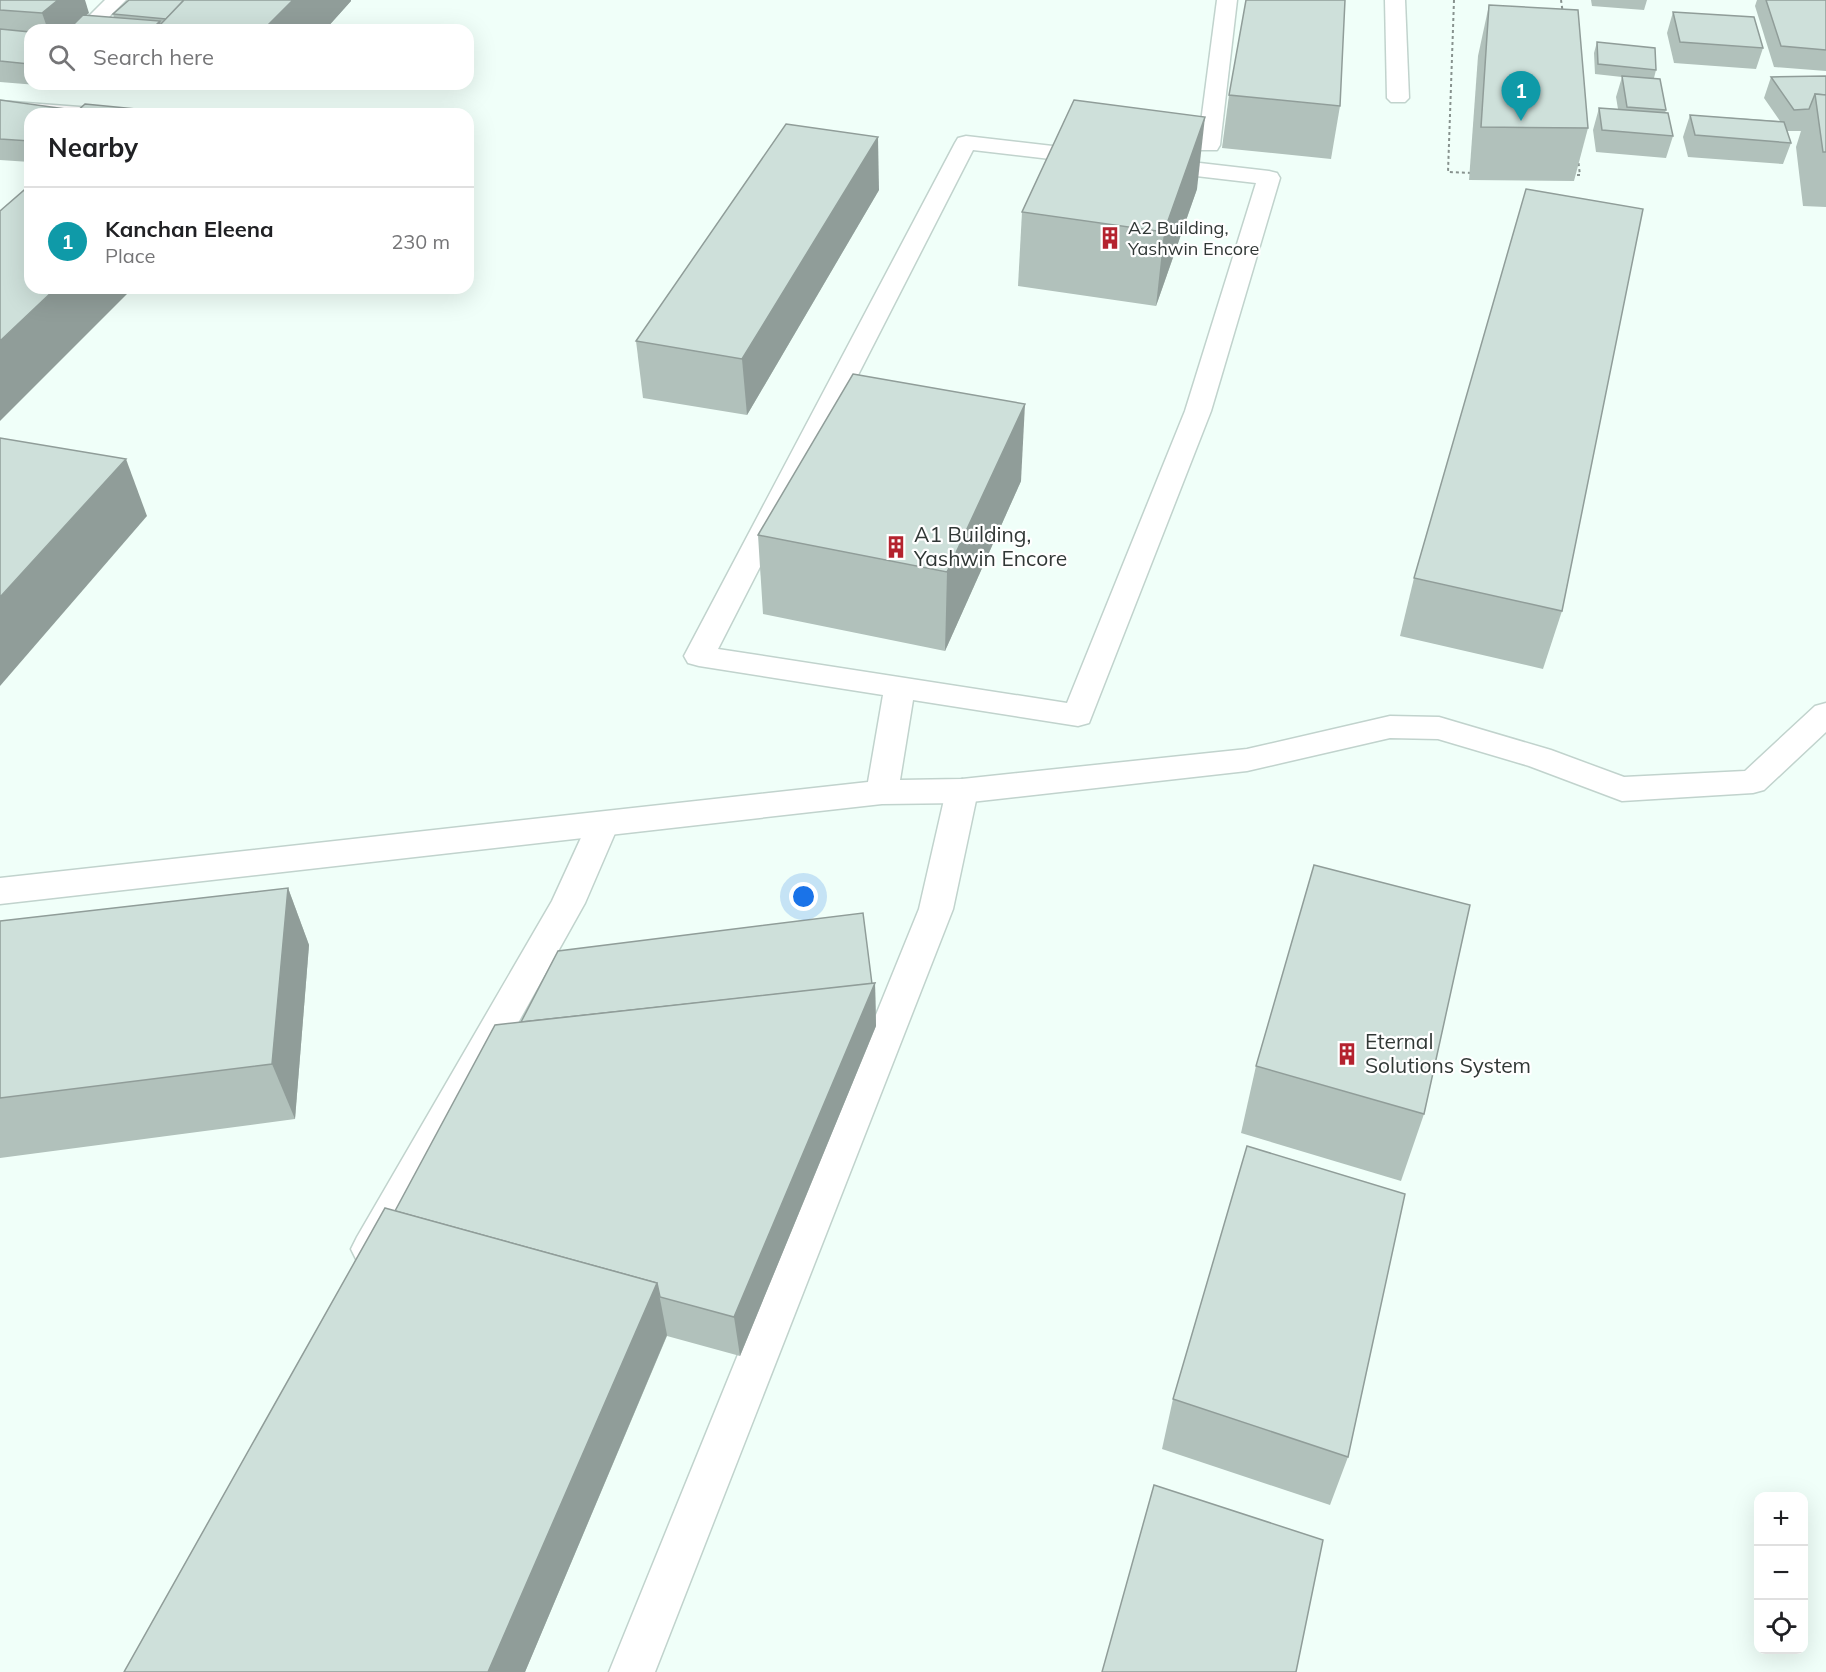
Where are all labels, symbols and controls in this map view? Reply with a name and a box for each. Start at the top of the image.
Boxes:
search box [24,24,474,90]
icon: search [45,41,78,74]
text: Search here [93,43,214,71]
pin: 1 [1502,72,1540,121]
text: Nearby [48,131,138,164]
text: Kanchan Eleena [105,215,274,243]
place label: A2 Building, Yashwin Encore [1127,216,1259,260]
building icon: A2 Building, Yashwin Encore [1097,225,1123,251]
text: 1 [62,229,74,254]
text: 230 m [391,229,450,254]
text: Place [105,243,155,268]
place label: A1 Building, Yashwin Encore [913,521,1067,571]
building icon: A1 Building, Yashwin Encore [883,534,909,560]
your location [789,882,818,911]
place label: Eternal Solutions System [1365,1028,1531,1078]
building icon: Eternal Solutions System [1334,1041,1360,1067]
map controls [1754,1492,1808,1654]
button: + [1754,1492,1808,1546]
button: − [1754,1546,1808,1600]
button: locate [1754,1600,1808,1654]

